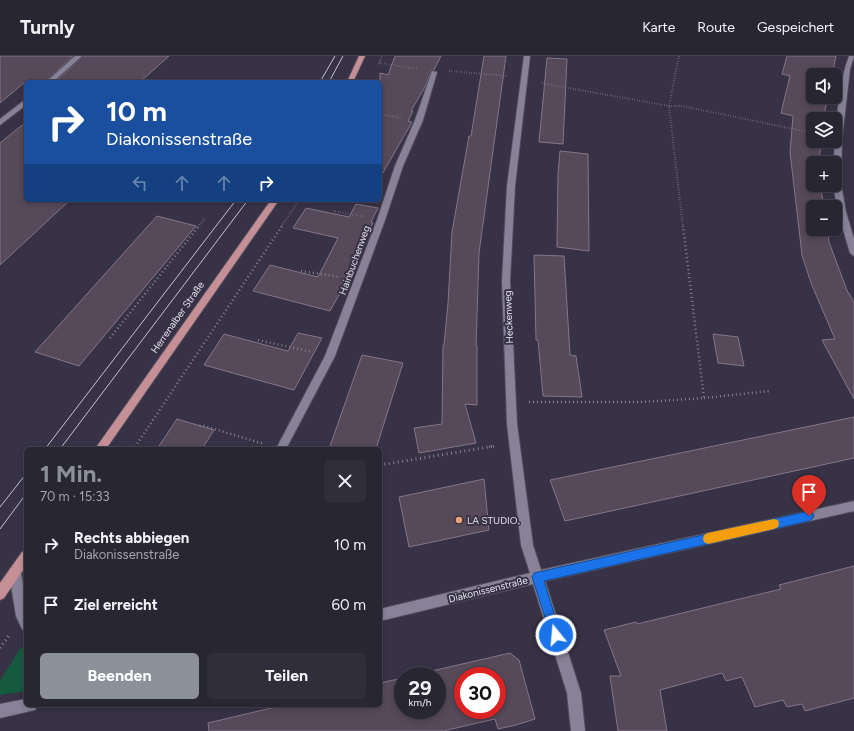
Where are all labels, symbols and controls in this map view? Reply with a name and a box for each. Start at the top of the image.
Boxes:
text: Turnly [20,16,75,39]
text: Karte [642,19,675,36]
text: Route [697,19,735,36]
text: Gespeichert [757,19,834,36]
map controls [806,68,842,236]
button: sound [806,68,842,104]
text: 10 m [106,94,167,128]
icon: right [40,96,92,148]
button: layers [806,112,842,148]
text: Diakonissenstraße [106,128,252,150]
button: + [806,156,842,192]
icon: left [129,172,151,194]
icon: ahead [171,172,193,194]
icon: ahead [213,172,235,194]
icon: right [255,172,277,194]
button: − [806,200,842,236]
street label: Hainbuchenweg [336,224,373,297]
street label: Herrenalber Straße [148,278,207,356]
street label: Heckenweg [501,290,516,344]
text: 1 Min. [40,459,102,488]
button: close [324,460,366,502]
pin [792,475,826,516]
icon: arrive [798,481,820,503]
text: 70 m · 15:33 [40,489,110,504]
place label: LA STUDIO. [467,514,520,527]
marker: LA STUDIO. [454,515,464,525]
text: Rechts abbiegen [74,529,189,547]
icon: right [40,534,62,556]
text: 10 m [334,536,366,554]
text: Diakonissenstraße [74,547,179,562]
street label: Diakonissenstraße [447,573,530,606]
icon: arrive [40,594,62,616]
text: Ziel erreicht [74,596,158,614]
text: 60 m [331,596,366,614]
position arrow [535,614,577,656]
button: Beenden [40,653,199,699]
button: Teilen [207,653,366,699]
speed limit sign: 30 [454,667,506,719]
text: 29 [408,676,432,700]
text: km/h [409,696,431,709]

